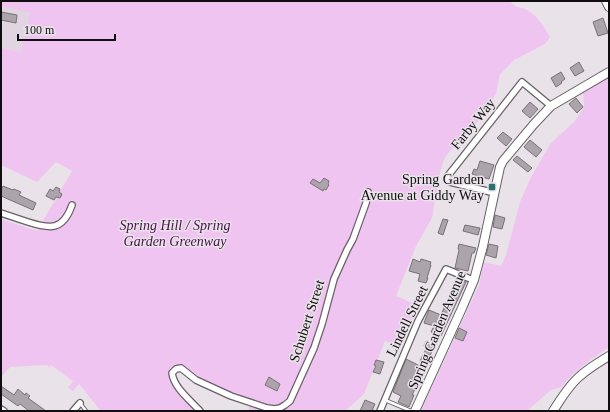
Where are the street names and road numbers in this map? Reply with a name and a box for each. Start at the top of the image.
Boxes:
street label: Farby Way [448,95,498,153]
street label: Spring Garden Avenue [405,268,469,392]
street label: Schubert Street [287,278,327,364]
street label: Lindell Street [383,283,431,359]

